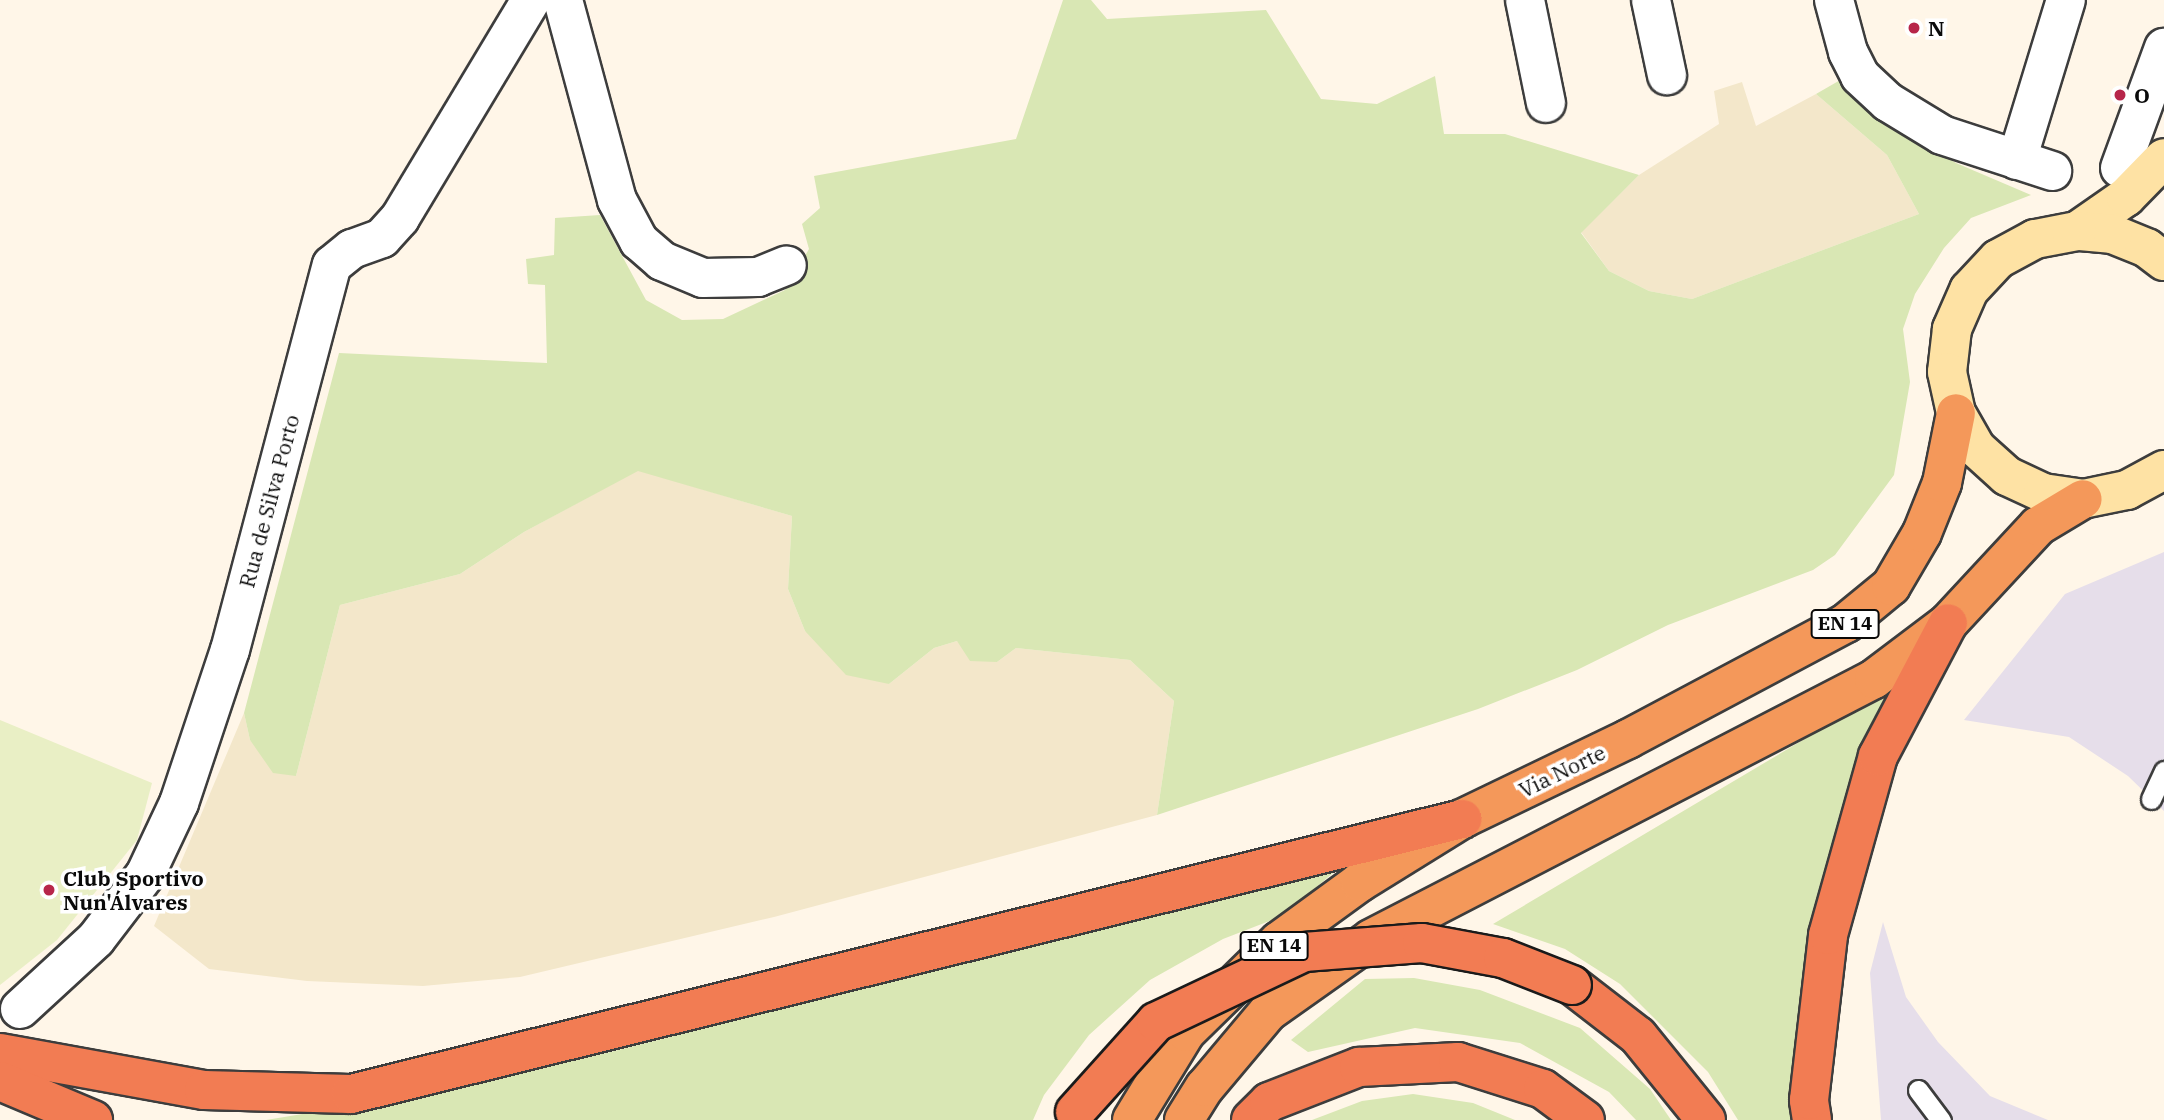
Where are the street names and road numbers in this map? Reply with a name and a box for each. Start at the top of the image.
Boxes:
street label: Rua de Silva Porto [234,412,304,590]
road number: EN 14 [1810,608,1880,639]
street label: Via Norte [1515,739,1609,803]
road number: EN 14 [1239,930,1309,962]

